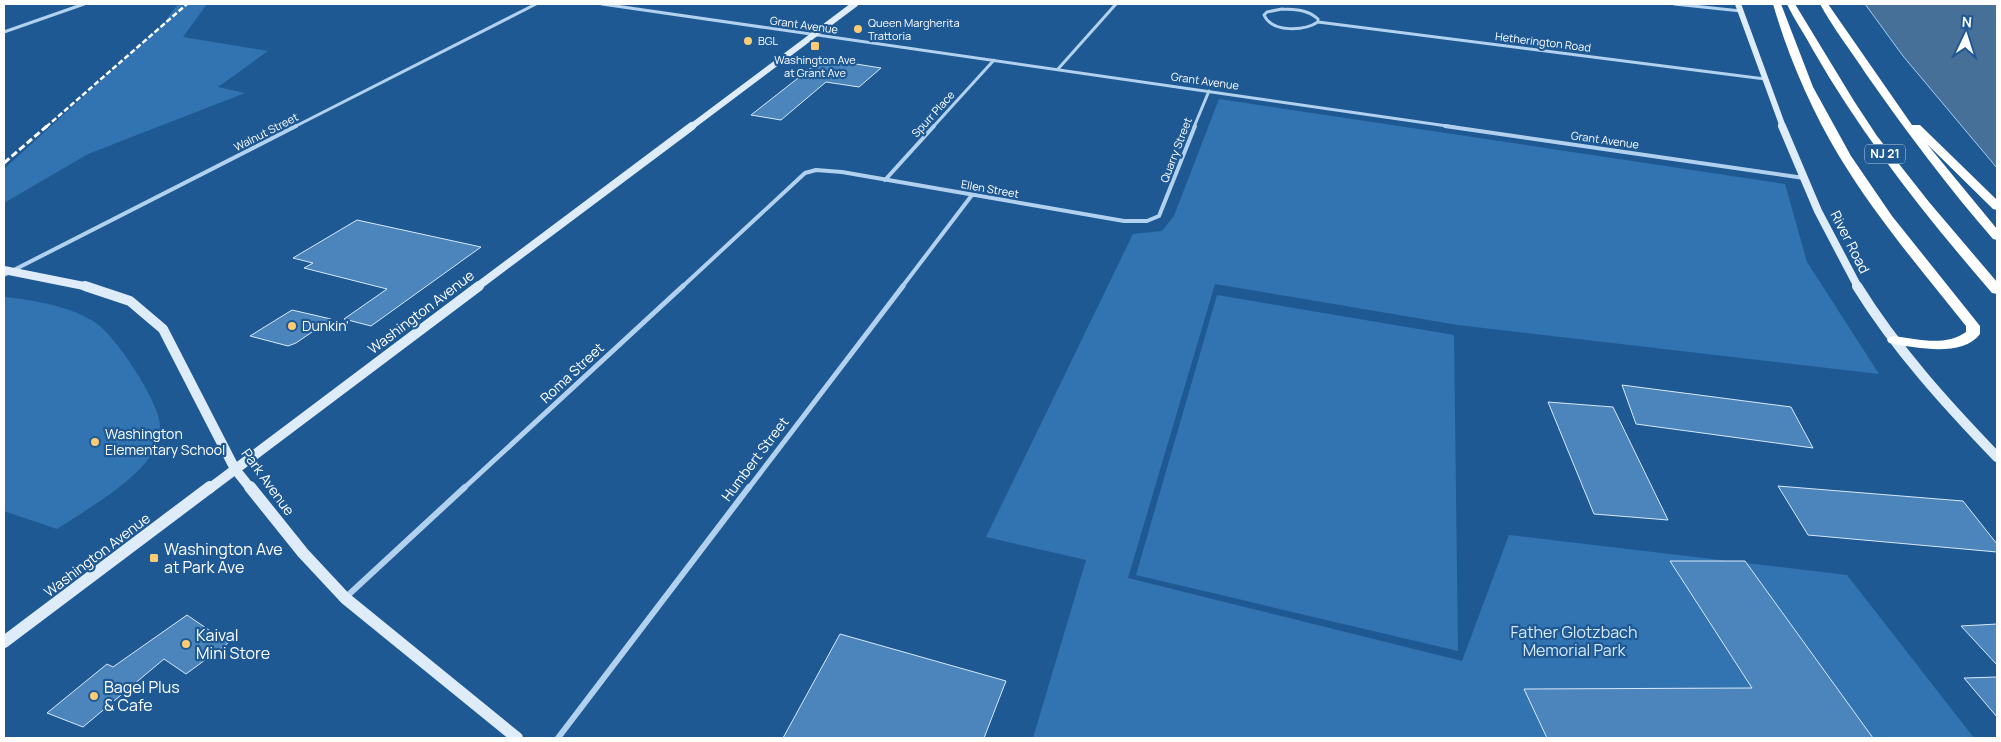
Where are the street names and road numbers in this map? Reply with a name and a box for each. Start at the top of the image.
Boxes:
street label: Grant Avenue [769,12,840,37]
street label: Hetherington Road [1494,28,1592,55]
street label: Grant Avenue [1170,68,1241,93]
street label: Spurr Place [908,87,958,140]
street label: Walnut Street [231,109,301,154]
street label: Quarry Street [1156,115,1195,185]
street label: Grant Avenue [1570,127,1641,152]
road number: NJ 21 [1865,144,1905,164]
street label: Ellen Street [960,176,1020,201]
street label: River Road [1827,207,1874,276]
street label: Washington Avenue [364,265,478,358]
street label: Roma Street [536,338,608,407]
street label: Humbert Street [717,412,793,505]
street label: Park Avenue [238,444,299,519]
street label: Washington Avenue [40,508,154,601]

